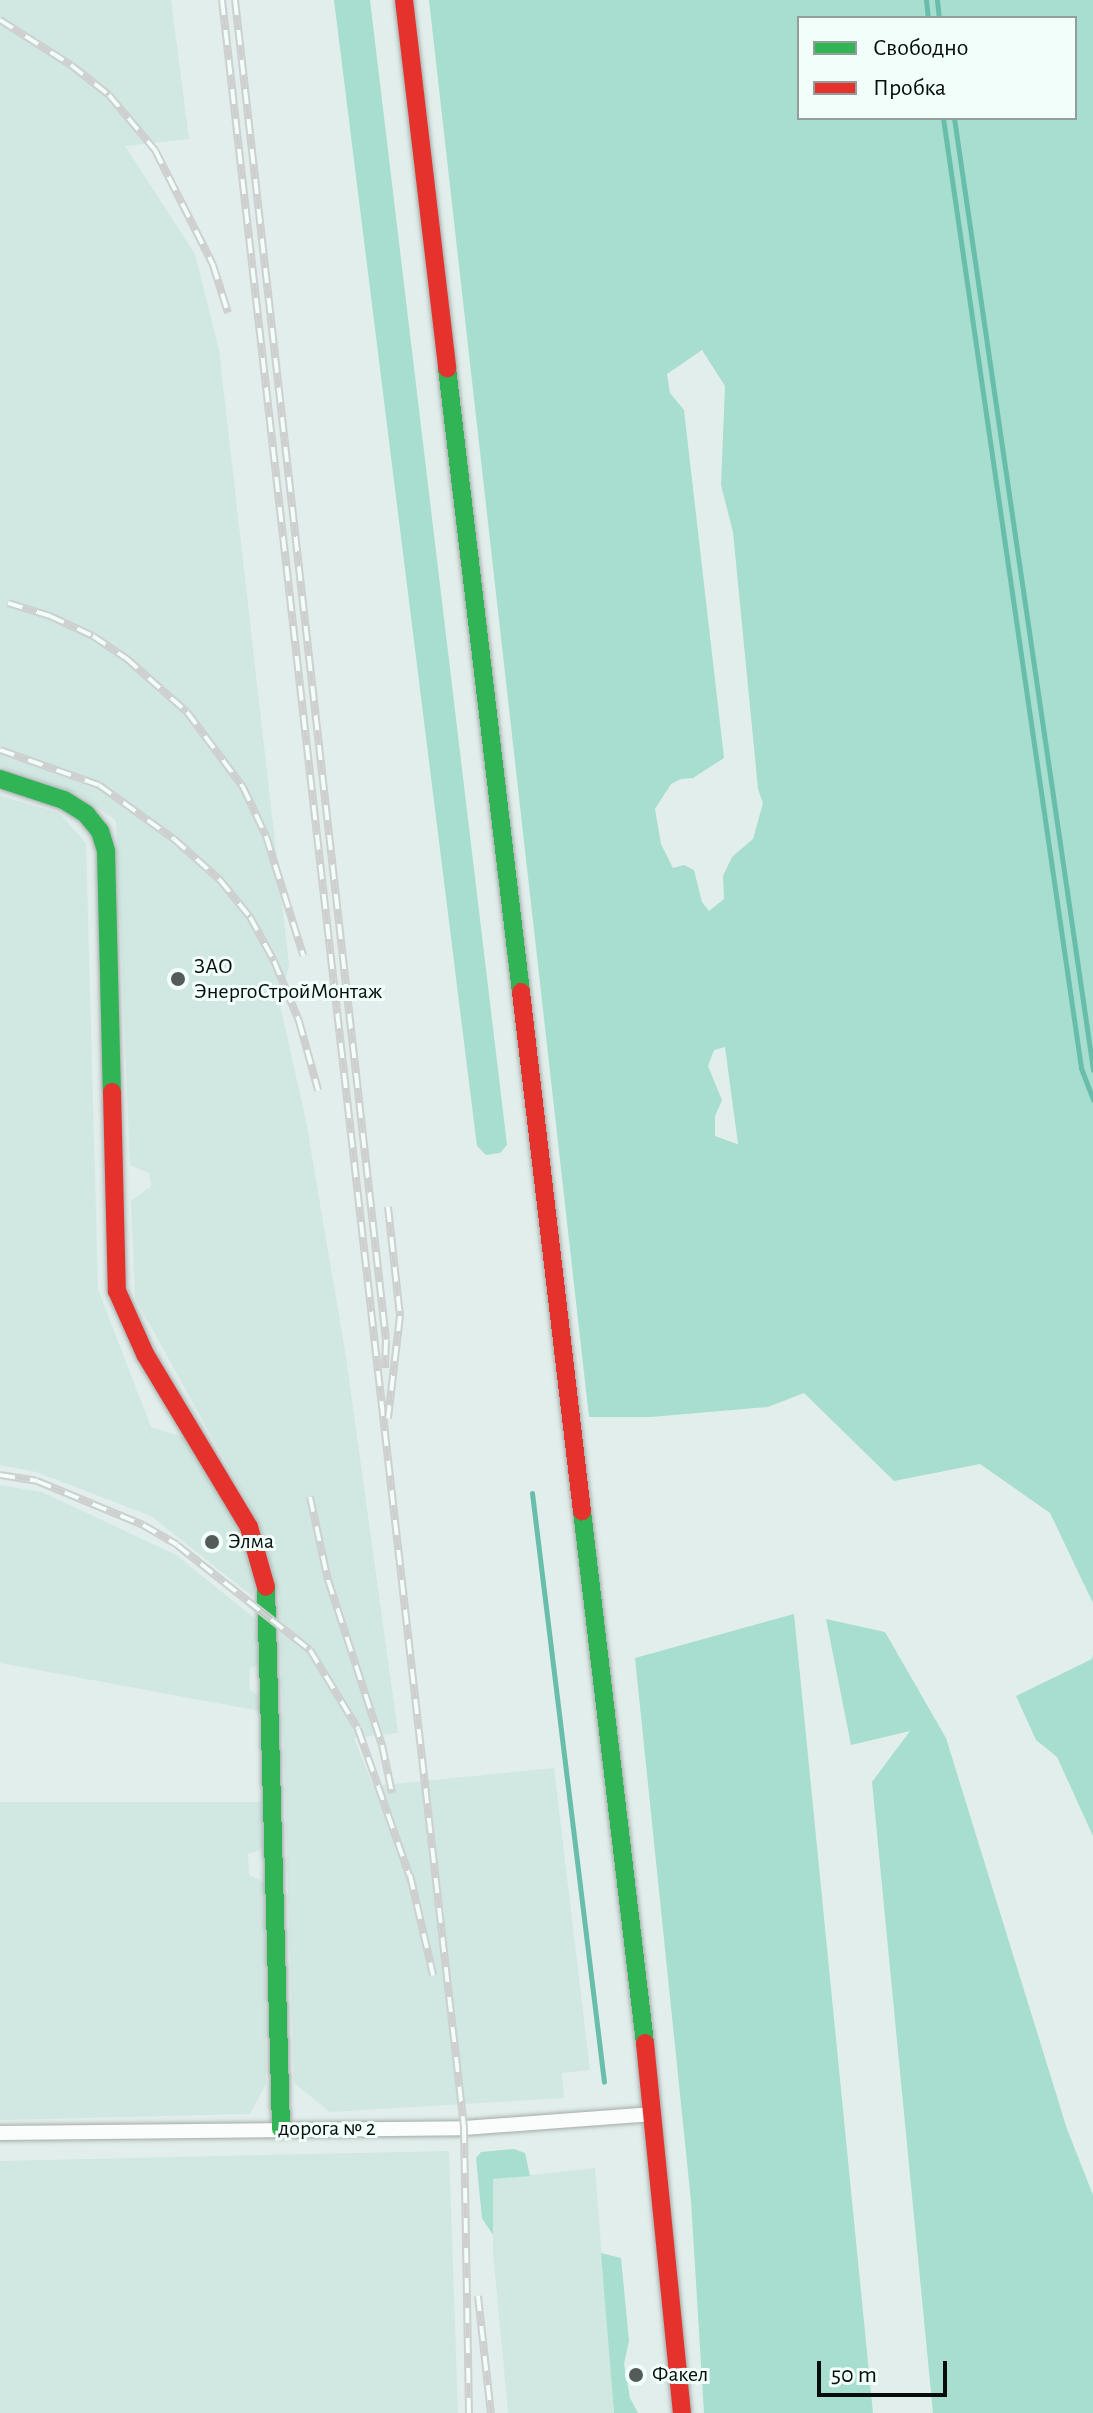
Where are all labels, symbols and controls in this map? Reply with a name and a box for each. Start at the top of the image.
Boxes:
legend [797,16,1077,120]
text: Свободно [873,36,968,60]
text: Пробка [873,76,946,100]
place label: ЗАО ЭнергоСтройМонтаж [194,953,382,1004]
marker: ЗАО ЭнергоСтройМонтаж [169,970,187,988]
place label: Элма [228,1529,274,1555]
marker: Элма [203,1533,221,1551]
street label: дорога № 2 [278,2116,376,2142]
scale bar [821,2345,951,2395]
place label: Факел [652,2362,708,2388]
text: 50 m [831,2363,877,2387]
marker: Факел [627,2366,645,2384]

